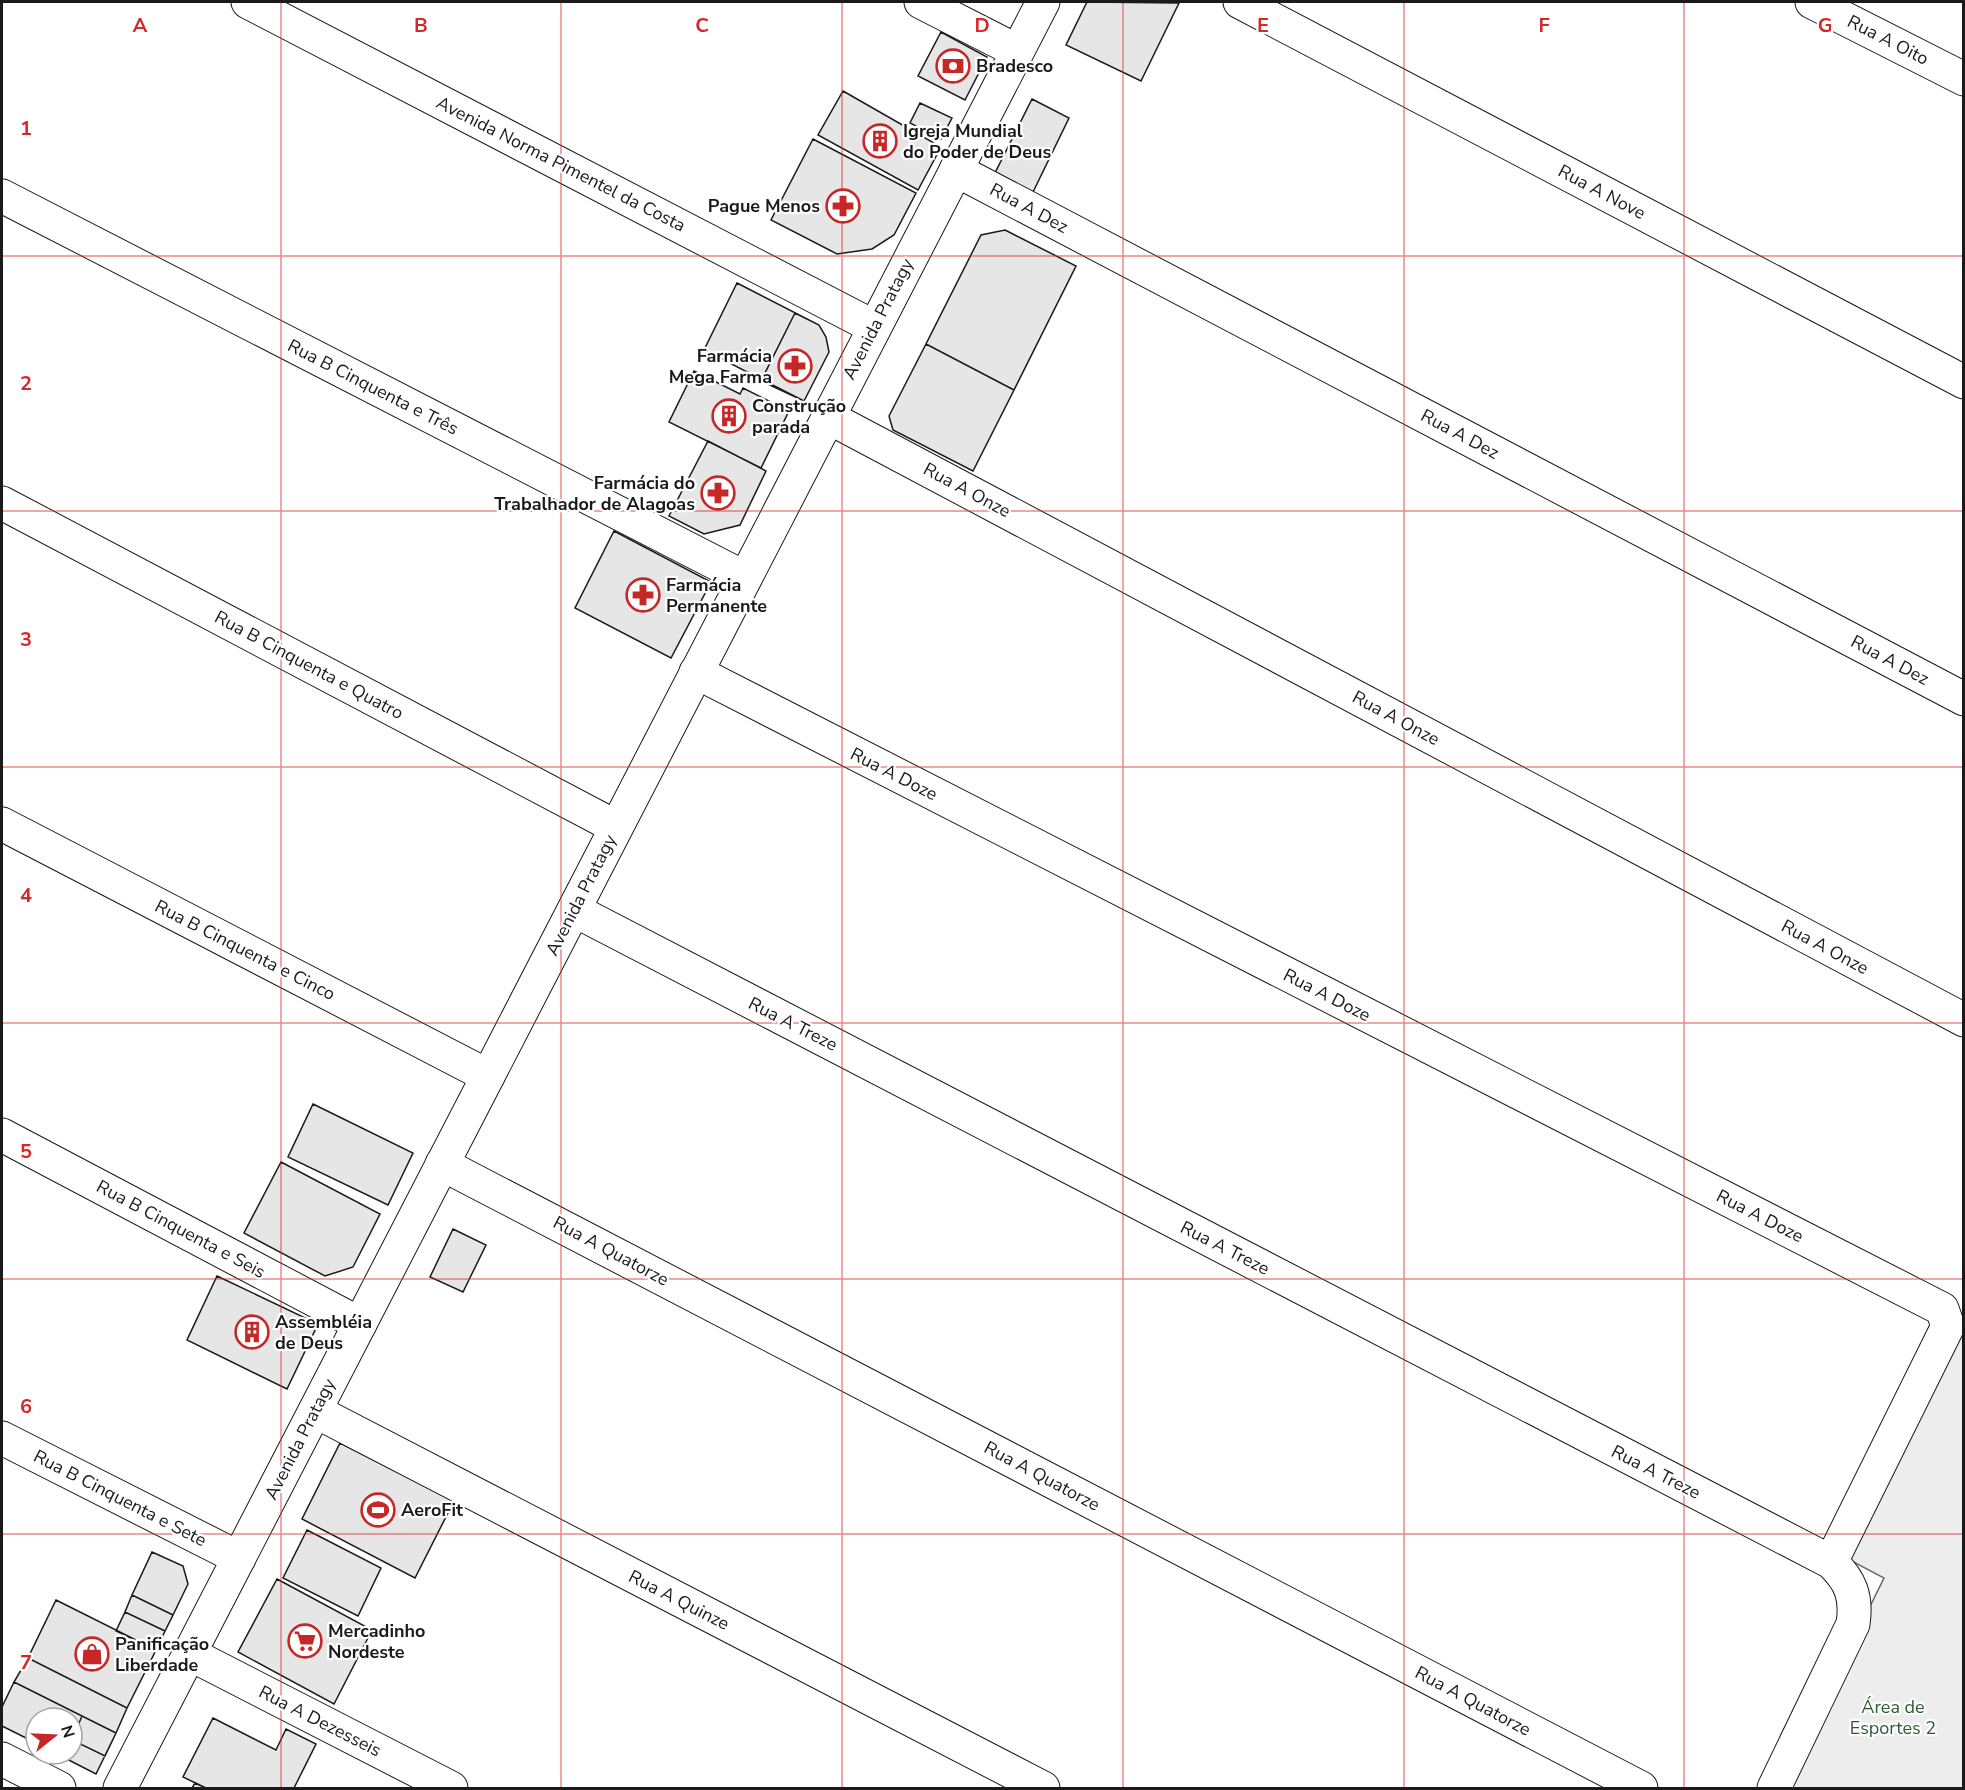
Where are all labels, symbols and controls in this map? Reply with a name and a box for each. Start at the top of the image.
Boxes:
street label: Rua A Oito [1843,9,1933,71]
text: A [133,12,148,39]
text: B [414,12,428,39]
text: C [695,12,709,39]
text: D [974,12,990,39]
text: E [1257,12,1269,39]
text: F [1538,12,1550,39]
text: G [1818,12,1832,39]
bank icon: Bradesco [935,48,971,84]
place label: Bradesco [976,54,1053,78]
street label: Avenida Norma Pimentel da Costa [432,90,690,238]
text: 1 [20,115,32,142]
place label: Igreja Mundial do Poder de Deus [903,119,1051,164]
building icon: Igreja Mundial do Poder de Deus [862,123,898,159]
street label: Rua A Nove [1554,159,1650,225]
street label: Rua A Dez [986,177,1072,239]
pharmacy icon: Pague Menos [825,188,861,224]
place label: Pague Menos [708,194,820,218]
street label: Avenida Pratagy [837,254,919,384]
street label: Rua B Cinquenta e Três [283,333,463,441]
place label: Farmácia Mega Farma [669,344,772,389]
pharmacy icon: Farmácia Mega Farma [777,348,813,384]
text: 2 [20,370,32,397]
place label: Construção parada [752,394,846,439]
building icon: Construção parada [711,398,747,434]
street label: Rua A Dez [1417,403,1503,465]
street label: Rua A Onze [919,457,1015,523]
place label: Farmácia do Trabalhador de Alagoas [494,471,695,516]
pharmacy icon: Farmácia do Trabalhador de Alagoas [700,475,736,511]
place label: Farmácia Permanente [666,573,767,618]
pharmacy icon: Farmácia Permanente [625,577,661,613]
street label: Rua B Cinquenta e Quatro [210,605,408,725]
text: 3 [20,626,32,653]
street label: Rua A Dez [1847,629,1933,691]
street label: Rua A Onze [1348,685,1444,751]
street label: Rua A Doze [846,742,942,806]
street label: Avenida Pratagy [540,830,622,960]
text: 4 [20,882,32,909]
street label: Rua B Cinquenta e Cinco [151,894,339,1006]
street label: Rua A Onze [1777,914,1873,980]
street label: Rua A Doze [1279,963,1375,1027]
street label: Rua A Treze [744,991,842,1057]
text: 5 [20,1138,32,1165]
street label: Rua B Cinquenta e Seis [92,1174,270,1284]
street label: Rua A Doze [1712,1184,1808,1248]
street label: Rua A Quatorze [549,1210,673,1292]
street label: Rua A Treze [1176,1215,1274,1281]
place label: Assembléia de Deus [275,1310,372,1355]
building icon: Assembléia de Deus [234,1314,270,1350]
street label: Avenida Pratagy [259,1374,341,1504]
text: 6 [20,1393,32,1420]
street label: Rua A Quatorze [980,1435,1104,1517]
street label: Rua A Treze [1607,1439,1705,1505]
street label: Rua B Cinquenta e Sete [29,1444,211,1552]
sports icon: AeroFit [360,1492,396,1528]
place label: AeroFit [401,1498,463,1522]
street label: Rua A Quinze [625,1564,733,1636]
place label: Mercadinho Nordeste [328,1619,425,1664]
supermarket icon: Mercadinho Nordeste [287,1623,323,1659]
place label: Panificação Liberdade [115,1632,209,1677]
shop icon: Panificação Liberdade [74,1636,110,1672]
text: 7 [20,1649,32,1676]
street label: Rua A Quatorze [1411,1660,1535,1742]
street label: Rua A Dezesseis [255,1680,385,1762]
park label: Área de Esportes 2 [1850,1695,1936,1740]
north arrow [24,1706,84,1766]
text: N [55,1723,80,1741]

